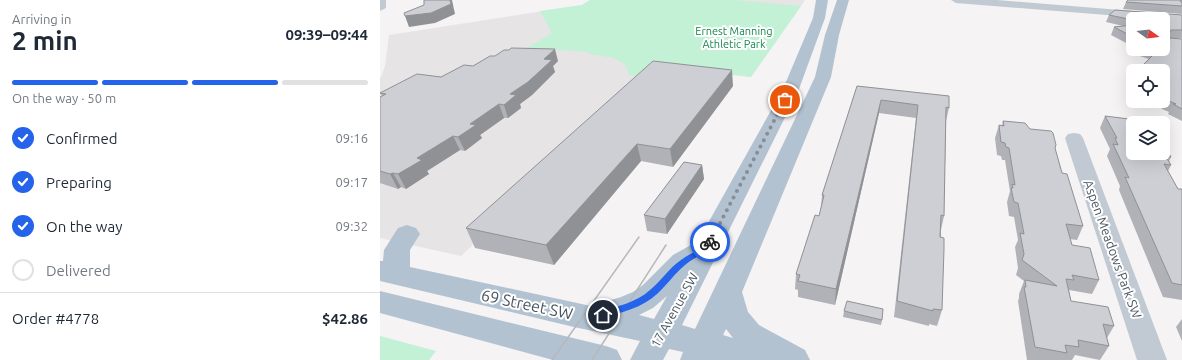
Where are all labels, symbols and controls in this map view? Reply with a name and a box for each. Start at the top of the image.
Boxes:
text: Arriving in [12,12,71,26]
north arrow [1126,12,1170,56]
map controls [1126,12,1170,160]
park label: Ernest Manning Athletic Park [695,25,773,50]
text: 2 min [12,26,78,55]
text: 09:39–09:44 [285,26,368,43]
button: locate [1126,64,1170,108]
pin [768,83,802,117]
icon: bag [774,89,796,111]
text: On the way · 50 m [12,91,116,105]
button: layers [1126,116,1170,160]
icon: check [12,127,34,149]
text: Confirmed [46,130,118,147]
text: 09:16 [335,131,368,145]
icon: check [12,171,34,193]
text: Preparing [46,174,112,191]
text: 09:17 [335,175,368,189]
street label: Aspen Meadows Park SW [1081,178,1145,320]
icon: check [12,215,34,237]
text: On the way [46,218,122,235]
text: 09:32 [335,219,368,233]
courier [690,222,730,262]
icon: bike [699,231,721,253]
text: Delivered [46,262,111,279]
street label: 17 Avenue SW [648,270,700,350]
street label: 69 Street SW [480,286,575,323]
pin [586,298,620,332]
icon: home [592,304,614,326]
text: Order #4778 [12,310,99,327]
text: $42.86 [322,310,368,327]

